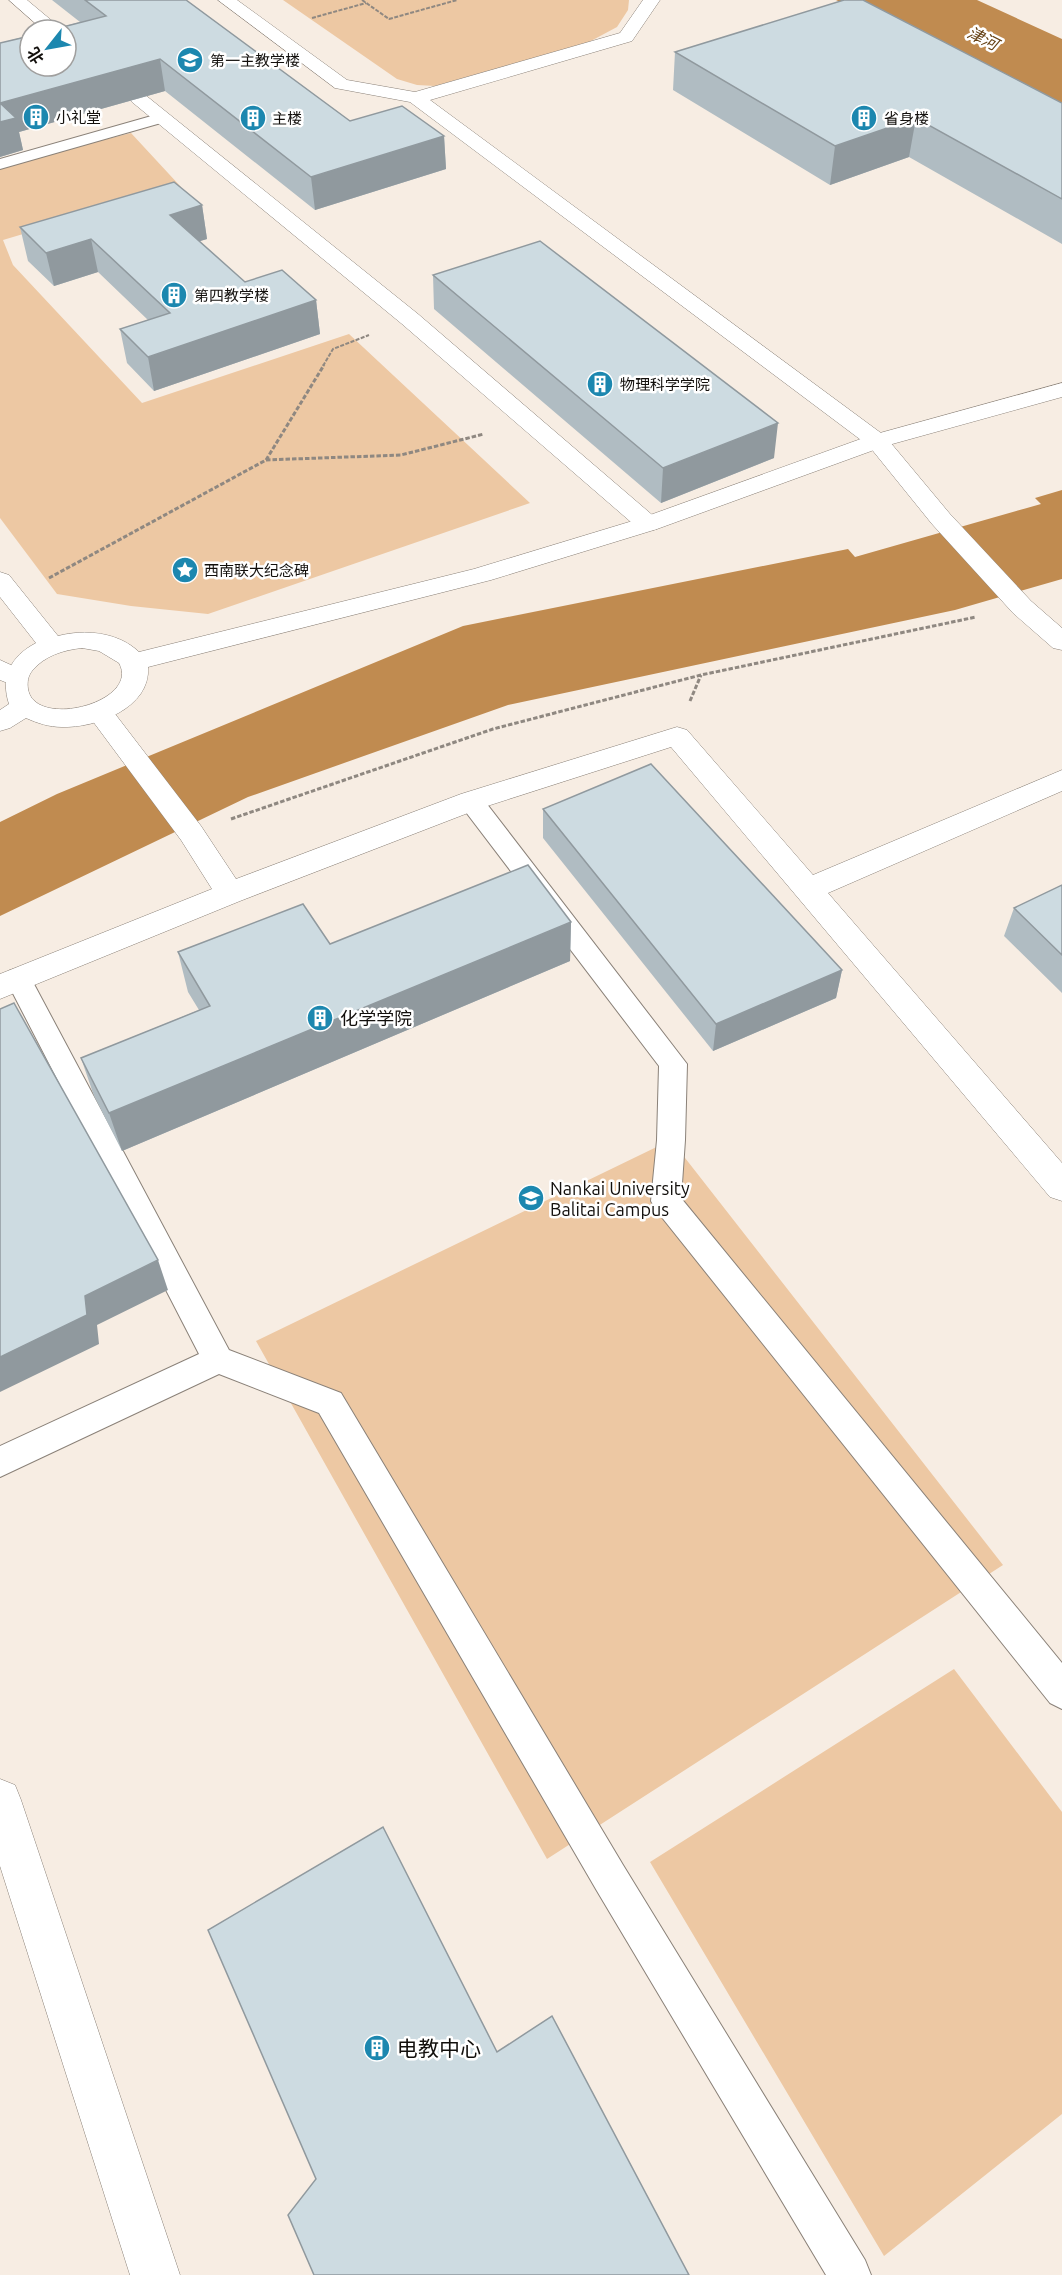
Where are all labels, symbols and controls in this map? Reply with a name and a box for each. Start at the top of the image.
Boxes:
north arrow [18,18,78,78]
water label: 津河 [965,23,1004,54]
text: 北 [23,44,47,67]
school or university icon: 第一主教学楼 [175,45,205,75]
place label: 第一主教学楼 [210,52,300,69]
building icon: 小礼堂 [21,102,51,132]
building icon: 主楼 [238,103,268,133]
building icon: 省身楼 [849,103,879,133]
place label: 小礼堂 [56,109,101,126]
place label: 主楼 [272,110,302,127]
place label: 省身楼 [884,110,929,127]
building icon: 第四教学楼 [159,280,189,310]
place label: 第四教学楼 [194,287,269,304]
building icon: 物理科学学院 [585,369,615,399]
place label: 物理科学学院 [620,376,710,393]
place icon: 西南联大纪念碑 [170,555,200,585]
place label: 西南联大纪念碑 [204,562,309,579]
building icon: 化学学院 [305,1003,335,1033]
place label: 化学学院 [340,1008,412,1028]
place label: Nankai University Balitai Campus [550,1178,690,1219]
school or university icon: Nankai University Balitai Campus [516,1183,546,1213]
building icon: 电教中心 [362,2033,392,2063]
place label: 电教中心 [397,2036,481,2060]

